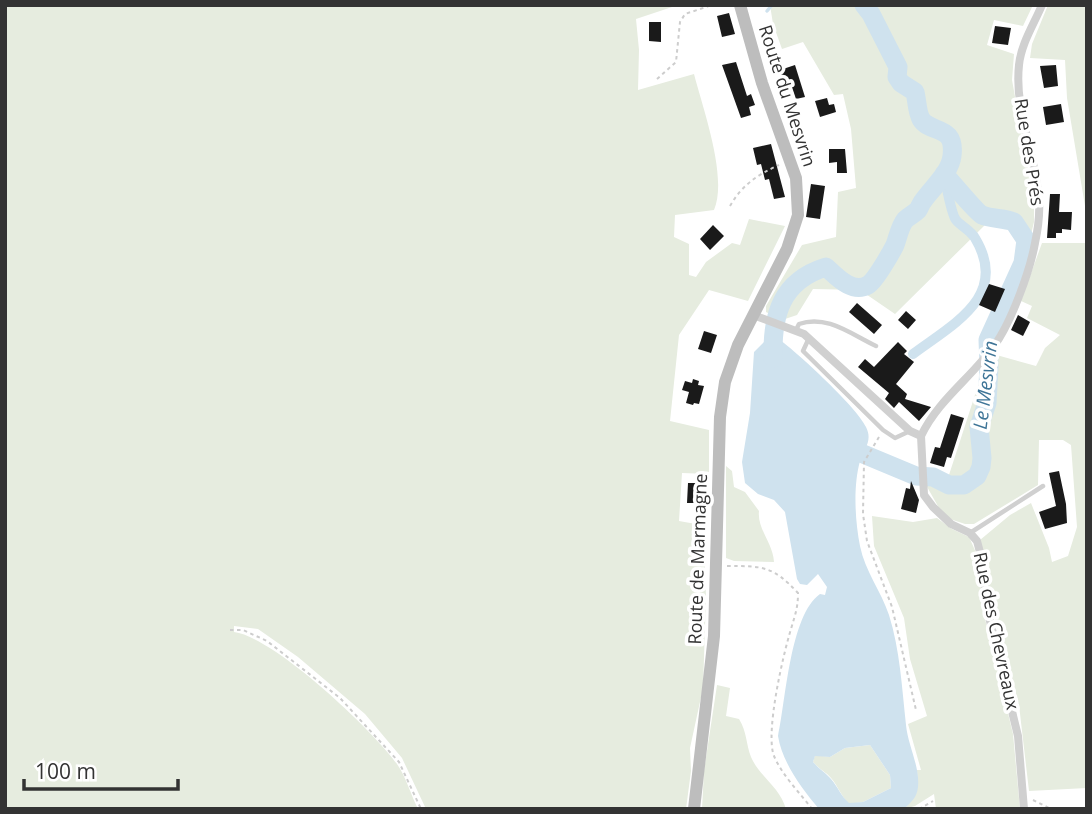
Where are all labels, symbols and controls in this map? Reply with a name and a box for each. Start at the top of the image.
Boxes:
street label: Route du Mesvrin [754,22,822,170]
street label: Rue des Prés [1010,97,1050,207]
water label: Le Mesvrin [967,339,1003,431]
street label: Route de Marmagne [682,473,712,645]
street label: Rue des Chevreaux [969,550,1026,712]
scale bar [24,748,178,792]
text: 100 m [35,757,96,785]

